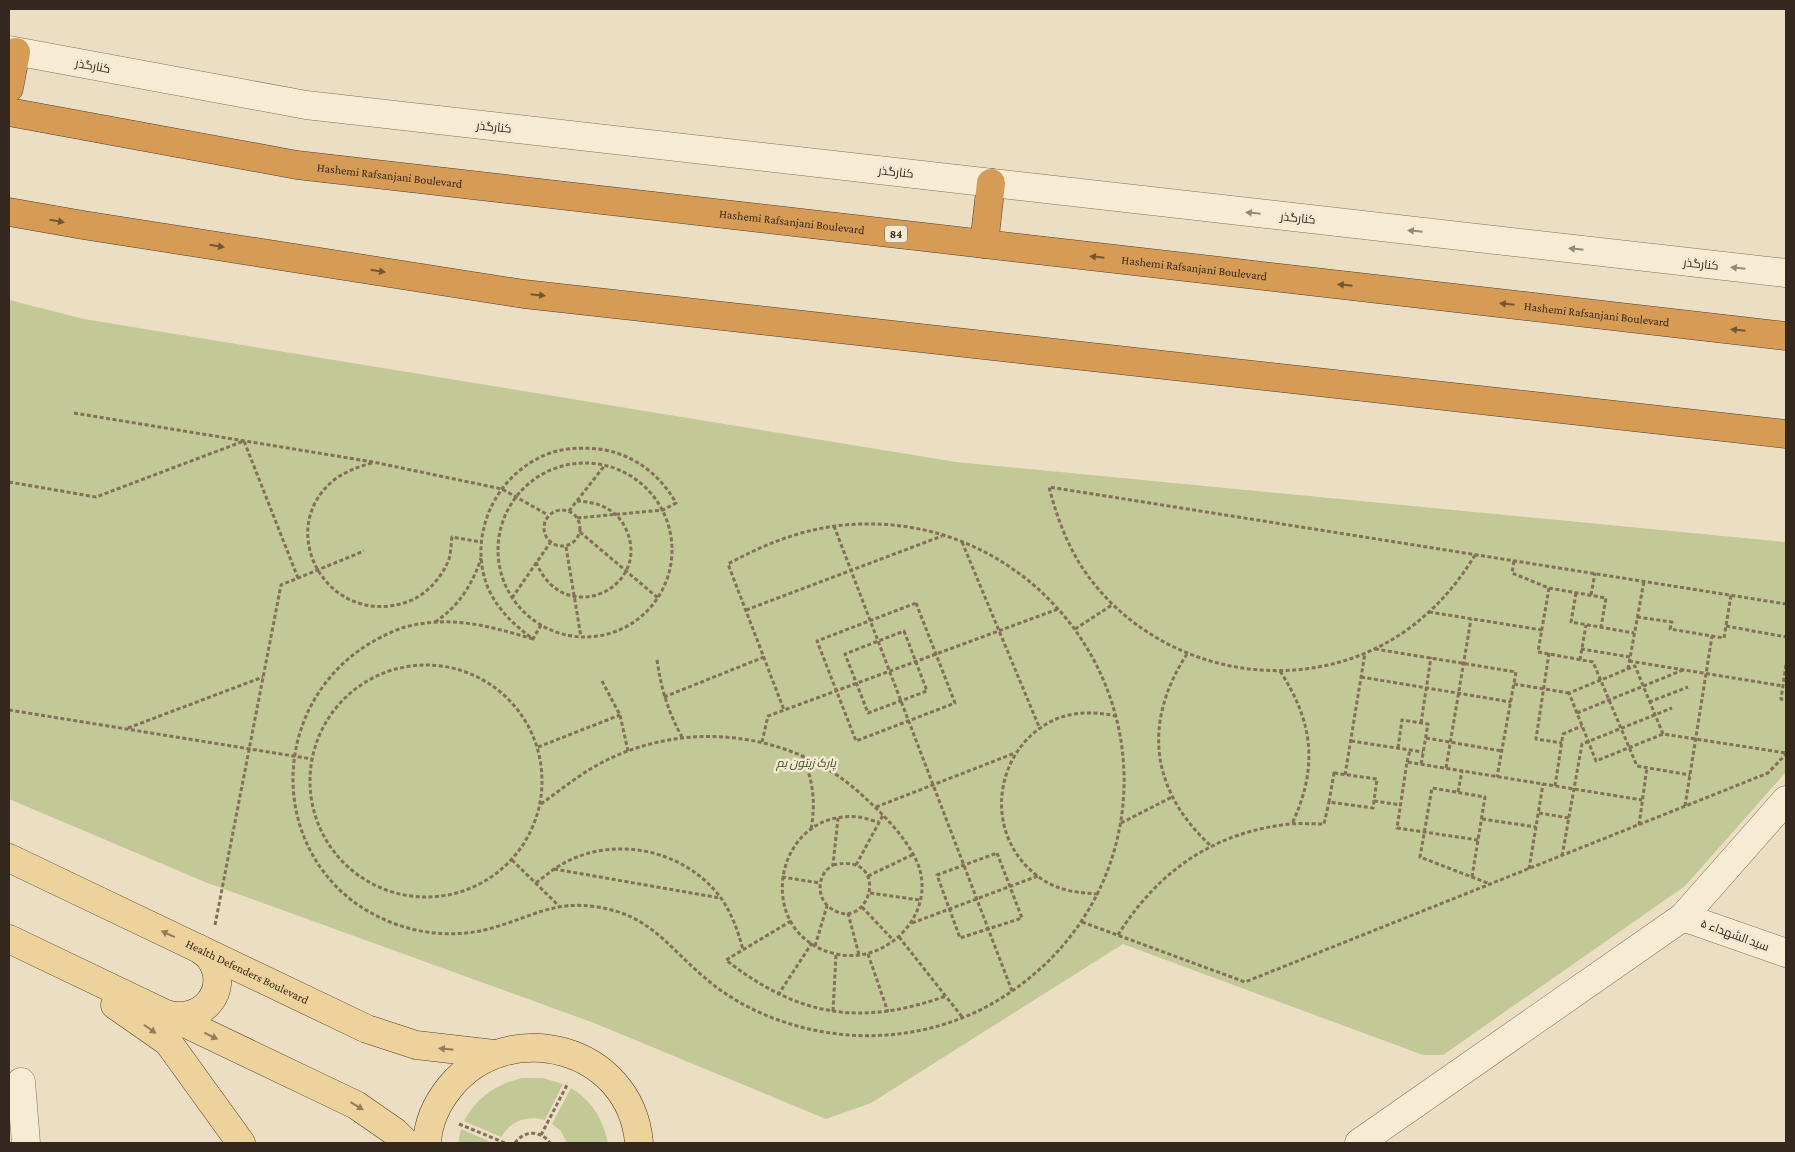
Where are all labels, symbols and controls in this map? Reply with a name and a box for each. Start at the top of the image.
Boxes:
street label: کنارگذر [73,56,112,76]
street label: کنارگذر [475,118,512,136]
street label: Hashemi Rafsanjani Boulevard [316,160,464,191]
street label: کنارگذر [877,163,914,181]
street label: Hashemi Rafsanjani Boulevard [718,207,866,237]
one-way arrow [1245,209,1261,217]
street label: کنارگذر [1279,209,1316,227]
one-way arrow [49,217,65,225]
road number: 84 [885,225,907,242]
one-way arrow [1407,227,1423,235]
one-way arrow [210,243,226,251]
one-way arrow [1568,245,1584,253]
one-way arrow [1089,253,1105,261]
street label: Hashemi Rafsanjani Boulevard [1121,253,1268,283]
street label: کنارگذر [1682,255,1719,273]
one-way arrow [1730,264,1746,272]
one-way arrow [370,267,386,275]
one-way arrow [1337,281,1353,289]
one-way arrow [531,291,547,299]
street label: Hashemi Rafsanjani Boulevard [1523,299,1671,330]
one-way arrow [1498,300,1514,308]
one-way arrow [1730,326,1746,334]
park label: پارک زیتون بم [775,756,837,771]
street label: سید الشهداء ۵ [1699,916,1771,954]
one-way arrow [161,929,175,937]
street label: Health Defenders Boulevard [184,936,312,1007]
one-way arrow [143,1024,157,1034]
one-way arrow [204,1032,218,1040]
one-way arrow [438,1045,454,1053]
one-way arrow [350,1102,363,1111]

